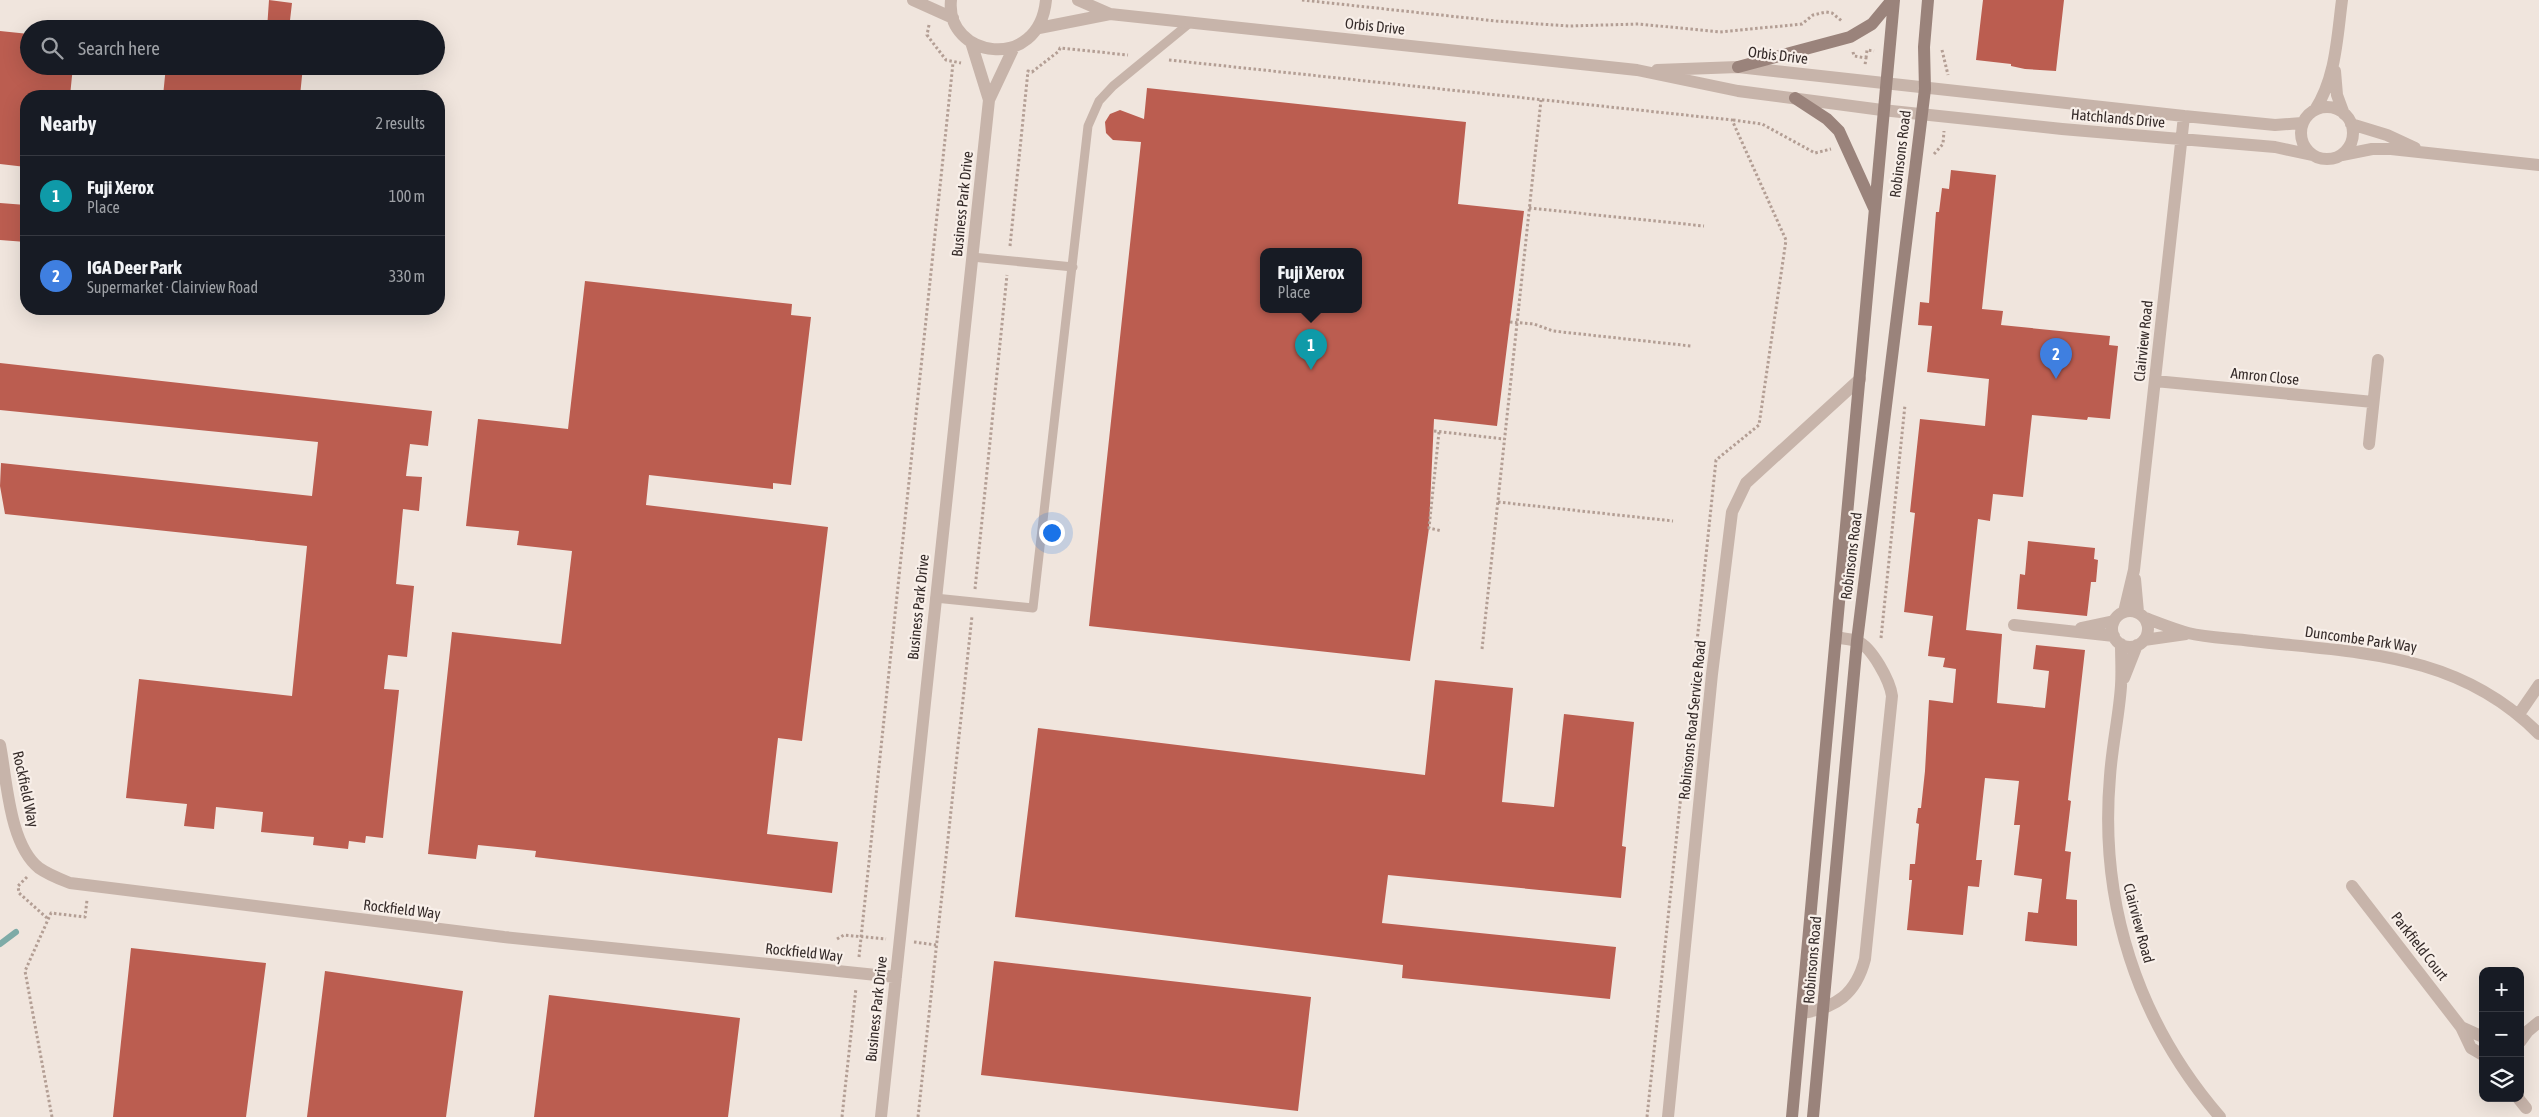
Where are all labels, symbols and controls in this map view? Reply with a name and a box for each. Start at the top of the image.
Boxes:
street label: Orbis Drive [1344,14,1406,38]
search box [20,20,445,75]
icon: search [38,34,66,62]
text: Search here [78,37,160,59]
street label: Orbis Drive [1747,43,1809,67]
street label: Hatchlands Drive [2070,105,2166,131]
street label: Robinsons Road [1886,109,1914,199]
text: Nearby [40,111,96,135]
text: 2 results [375,114,425,132]
street label: Business Park Drive [948,150,976,258]
text: Fuji Xerox [87,176,154,198]
text: 1 [52,187,60,205]
text: 100 m [389,187,425,205]
text: Place [87,198,120,216]
popup [1260,248,1362,313]
text: IGA Deer Park [87,256,182,278]
text: Fuji Xerox [1278,261,1344,283]
text: 2 [52,267,60,285]
text: 330 m [389,267,425,285]
text: Supermarket · Clairview Road [87,278,258,296]
text: Place [1278,283,1310,301]
street label: Clairview Road [2130,300,2156,382]
pin: 1 [1295,329,1327,370]
pin: 2 [2040,338,2072,379]
street label: Amron Close [2230,364,2300,388]
street label: Robinsons Road [1837,511,1865,601]
your location [1039,520,1065,546]
street label: Business Park Drive [904,553,932,661]
street label: Duncombe Park Way [2304,623,2418,655]
street label: Robinsons Road Service Road [1675,639,1709,801]
street label: Rockfield Way [10,749,42,829]
street label: Clairview Road [2120,881,2158,965]
street label: Rockfield Way [362,896,442,922]
street label: Parkfield Court [2388,908,2452,984]
street label: Robinsons Road [1800,915,1824,1005]
street label: Rockfield Way [764,939,844,965]
street label: Business Park Drive [862,955,890,1063]
map controls [2479,967,2524,1102]
button: + [2479,967,2524,1012]
button: − [2479,1012,2524,1057]
button: layers [2479,1057,2524,1102]

